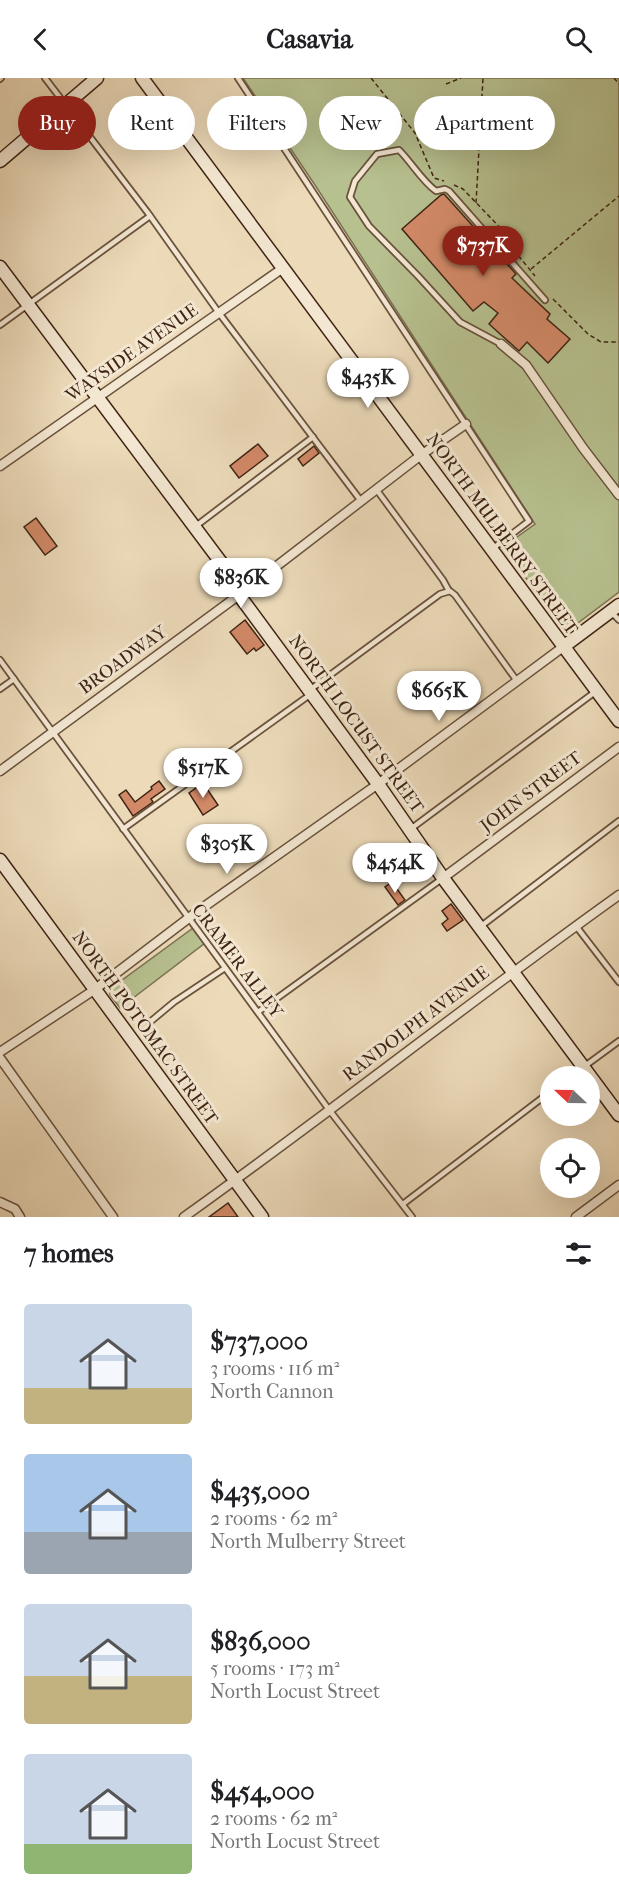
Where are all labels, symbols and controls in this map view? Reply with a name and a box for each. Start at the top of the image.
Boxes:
icon: back [24,23,57,56]
text: Casavia [266,23,353,55]
icon: search [562,23,595,56]
chip: Buy [18,96,96,150]
chip: Rent [108,96,195,150]
chip: Filters [207,96,307,150]
chip: New [319,96,402,150]
chip: Apartment [414,96,555,150]
pin: $737K [441,226,525,277]
text: $737K [456,234,510,257]
street label: WAYSIDE AVENUE [61,300,202,407]
pin: $435K [326,358,410,409]
text: $435K [341,366,395,389]
street label: NORTH MULBERRY STREET [422,429,583,640]
pin: $836K [199,558,283,609]
text: $836K [214,566,268,589]
street label: BROADWAY [75,621,171,699]
street label: NORTH LOCUST STREET [284,631,428,818]
pin: $665K [397,671,481,722]
text: $665K [411,679,467,702]
street label: JOHN STREET [475,747,586,838]
pin: $517K [161,748,245,799]
text: $517K [178,756,228,779]
pin: $305K [185,824,269,875]
text: $305K [200,832,254,855]
pin: $454K [353,843,437,894]
text: $454K [366,851,424,874]
street label: CRAMER ALLEY [187,900,287,1023]
street label: NORTH POTOMAC STREET [68,927,223,1129]
street label: RANDOLPH AVENUE [339,962,493,1086]
north arrow [540,1066,600,1126]
map controls [540,1066,600,1198]
button: locate [540,1138,600,1198]
icon: filters [562,1237,595,1270]
text: 7 homes [24,1238,114,1269]
text: $737,000 [210,1326,308,1357]
icon: home [72,1328,144,1400]
text: 3 rooms · 116 m² [210,1357,339,1380]
text: North Cannon [210,1380,334,1403]
text: $435,000 [210,1476,310,1507]
icon: home [72,1478,144,1550]
text: 2 rooms · 62 m² [210,1507,337,1530]
text: North Mulberry Street [210,1530,406,1553]
text: $836,000 [210,1626,311,1657]
icon: home [72,1628,144,1700]
text: 5 rooms · 173 m² [210,1657,340,1680]
text: North Locust Street [210,1680,380,1703]
text: $454,000 [210,1776,315,1807]
icon: home [72,1778,144,1850]
text: 2 rooms · 62 m² [210,1807,337,1830]
text: North Locust Street [210,1830,380,1853]

